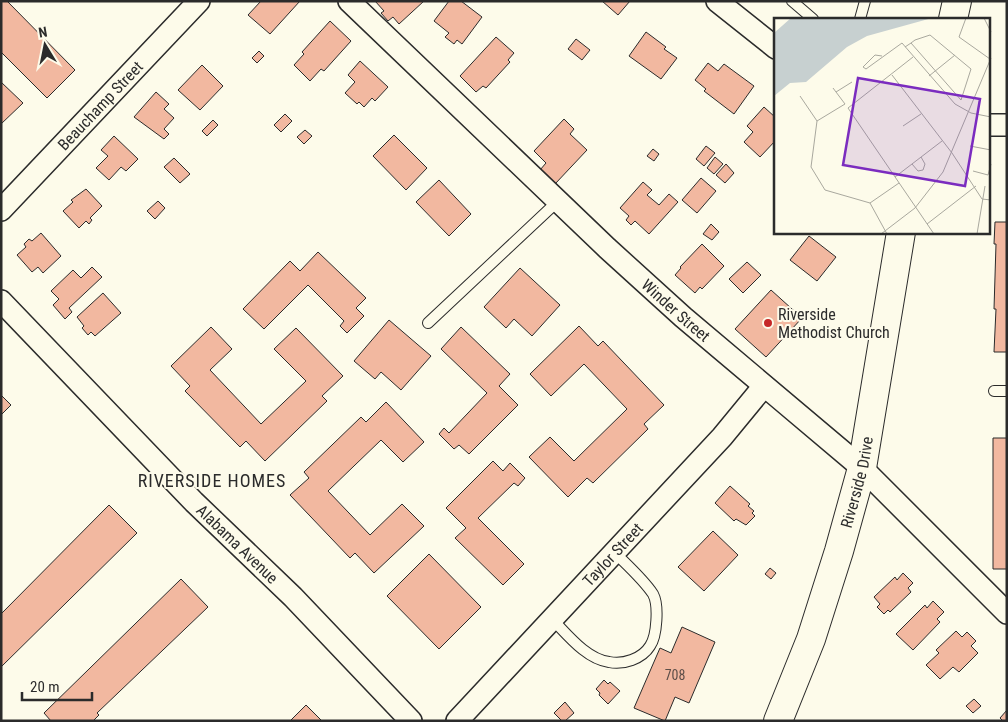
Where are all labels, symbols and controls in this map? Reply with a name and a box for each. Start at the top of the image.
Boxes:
inset map [774,18,990,234]
north arrow [20,20,70,70]
text: N [37,24,48,41]
street label: Beauchamp Street [53,57,147,154]
street label: Winder Street [638,275,714,346]
place label: Riverside Methodist Church [778,305,890,342]
marker: Riverside Methodist Church [762,317,774,329]
street label: Riverside Drive [836,435,877,530]
district label: RIVERSIDE HOMES [138,470,286,491]
street label: Alabama Avenue [193,500,282,587]
street label: Taylor Street [579,519,647,590]
house number: 708 [665,667,685,683]
scale bar [22,670,92,702]
text: 20 m [30,678,60,696]

